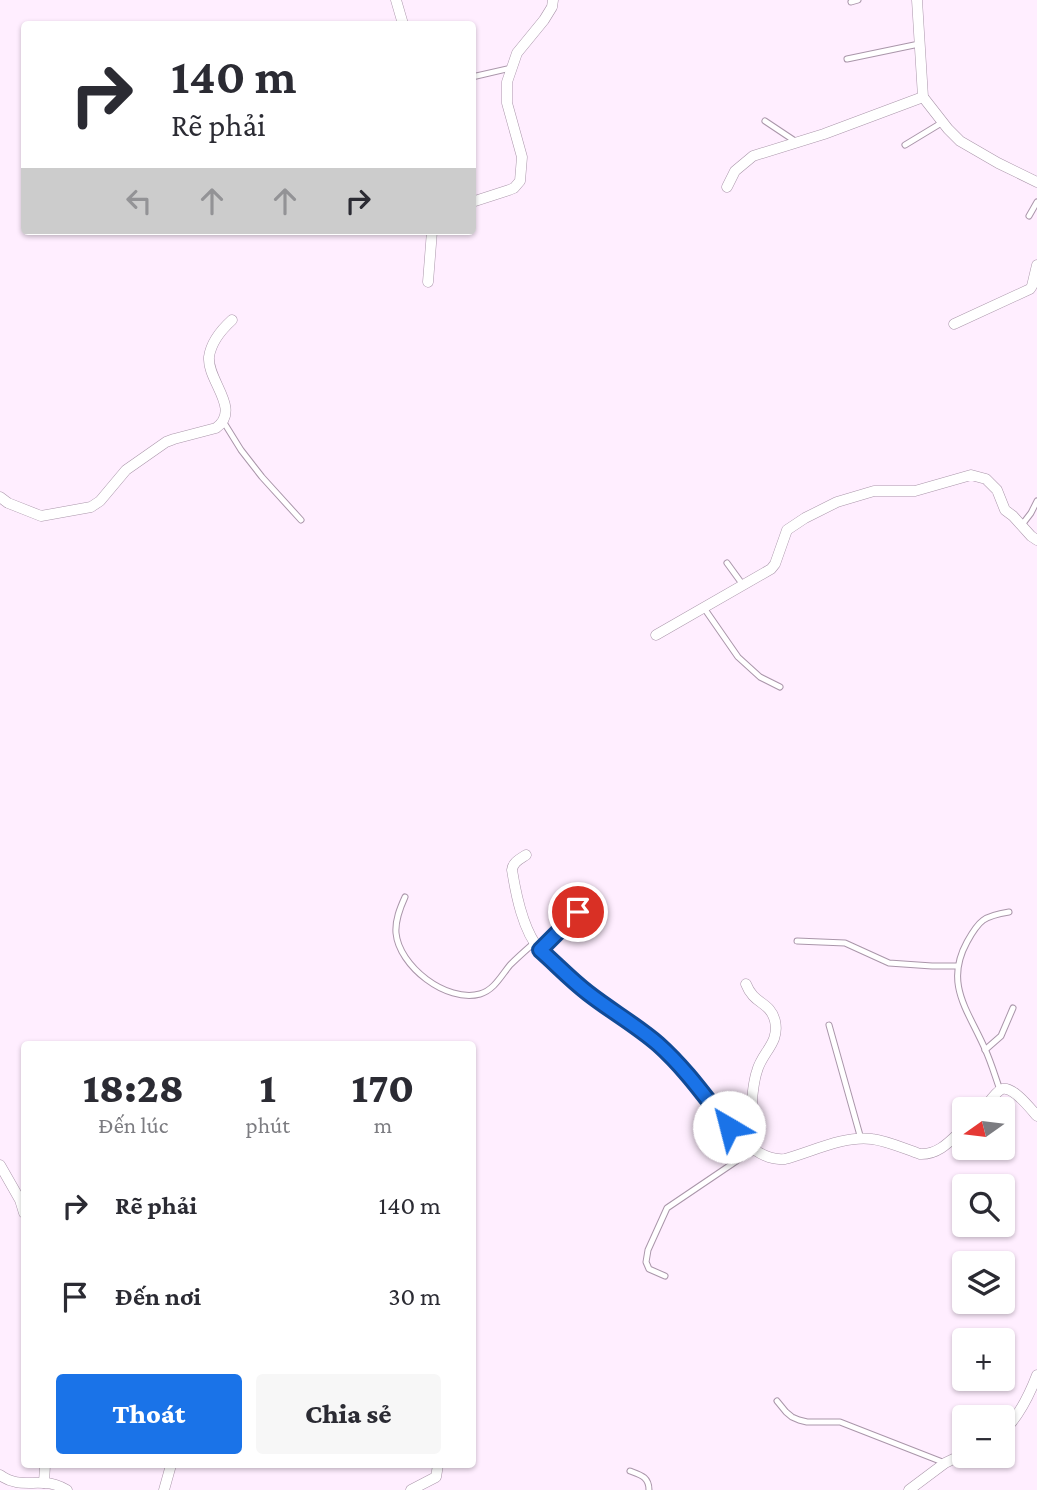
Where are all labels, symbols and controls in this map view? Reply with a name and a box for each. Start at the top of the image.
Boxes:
icon: right [56,49,147,140]
text: 140 m [171,49,296,104]
text: Rẽ phải [171,107,266,143]
icon: left [120,182,158,220]
icon: ahead [193,182,231,220]
icon: ahead [266,182,304,220]
icon: right [339,182,377,220]
pin [548,882,608,942]
icon: arrive [559,893,597,931]
text: 18:28 [83,1064,184,1111]
text: 1 [259,1064,276,1111]
text: 170 [351,1064,414,1111]
position arrow [692,1090,766,1164]
north arrow [952,1097,1015,1160]
map controls [952,1097,1015,1468]
text: Đến lúc [98,1112,168,1138]
text: phút [246,1112,290,1138]
text: m [374,1112,392,1138]
button: search [952,1174,1015,1237]
icon: right [56,1187,94,1225]
text: Rẽ phải [115,1191,197,1220]
text: 140 m [379,1191,441,1220]
button: layers [952,1251,1015,1314]
icon: arrive [56,1278,94,1316]
text: Đến nơi [115,1282,201,1311]
text: 30 m [388,1282,441,1311]
button: + [952,1328,1015,1391]
button: Thoát [56,1374,242,1454]
button: Chia sẻ [256,1374,441,1454]
button: − [952,1405,1015,1468]

